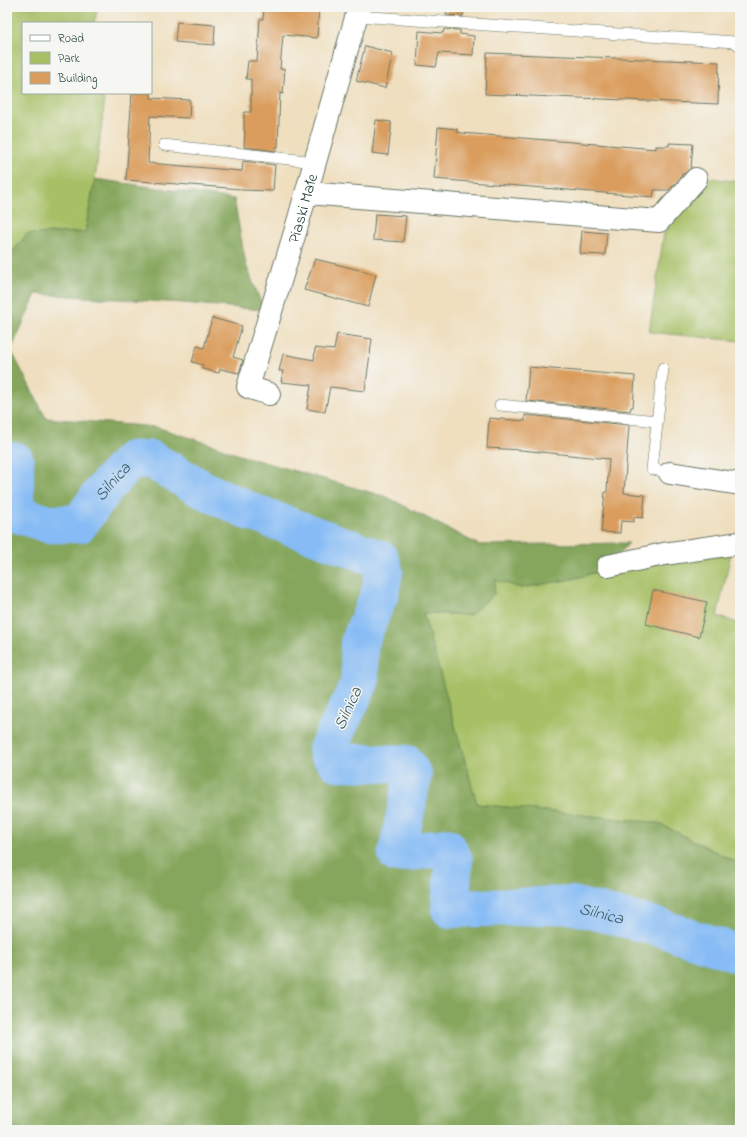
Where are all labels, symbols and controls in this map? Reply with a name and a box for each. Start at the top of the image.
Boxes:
legend [22,22,152,94]
text: Road [58,30,84,48]
text: Park [58,50,80,68]
text: Building [57,70,97,89]
street label: Piaski Małe [282,170,325,246]
water label: Silnica [89,456,138,507]
water label: Silnica [328,682,370,734]
water label: Silnica [576,897,627,932]

